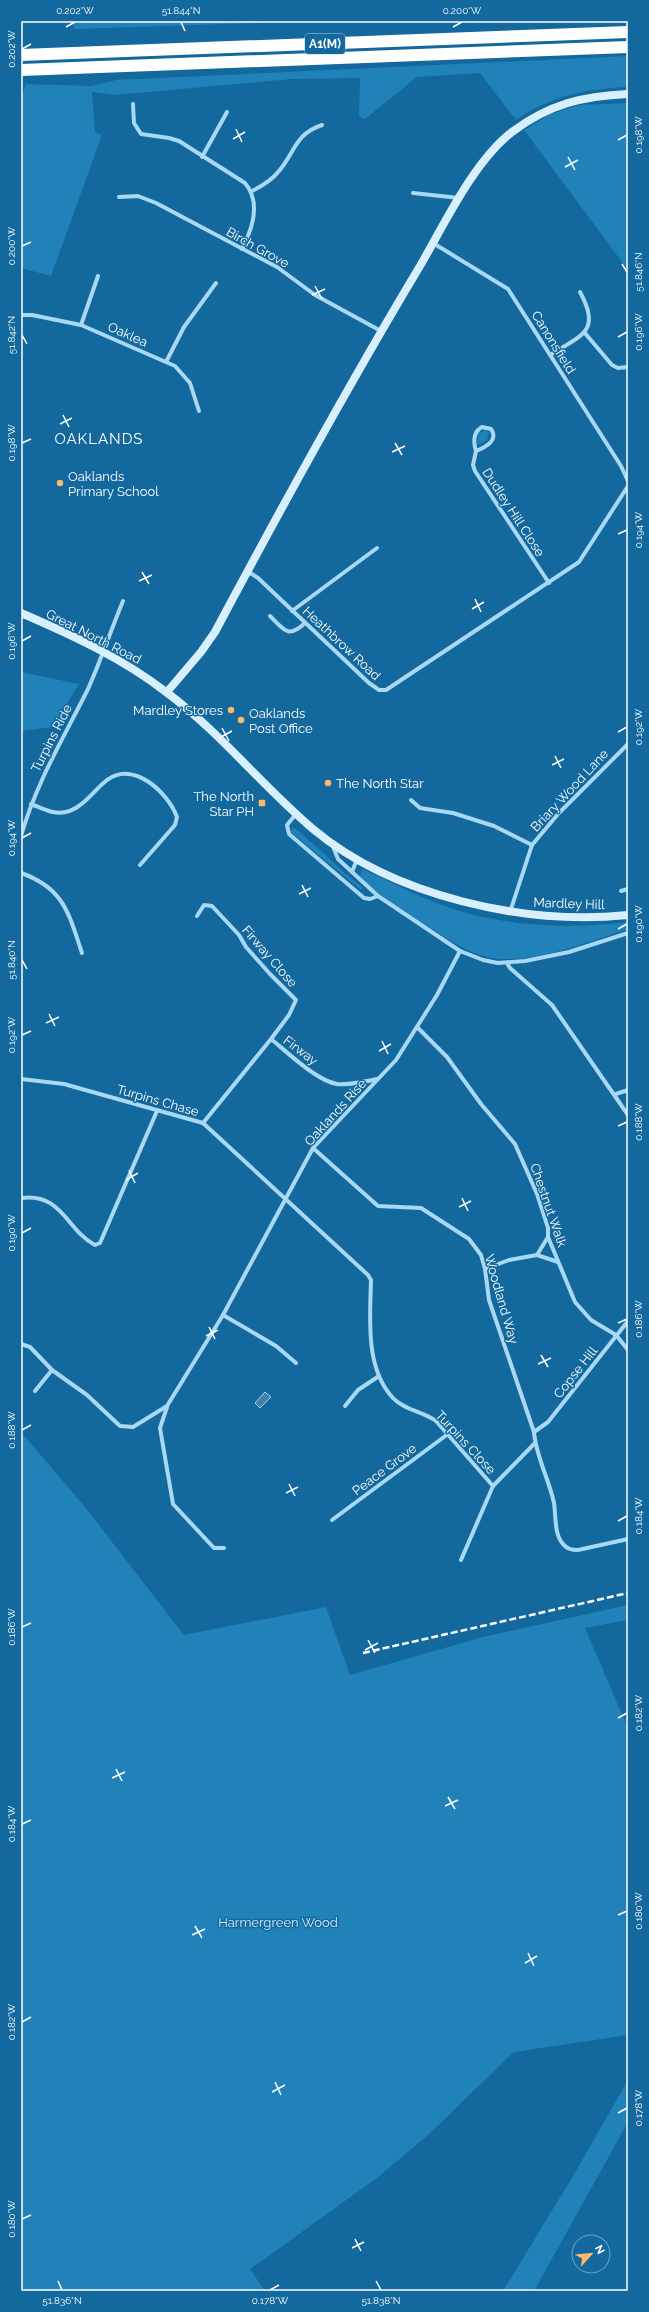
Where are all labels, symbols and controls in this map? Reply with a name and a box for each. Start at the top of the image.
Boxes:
text: 0.202°W [56,5,94,16]
text: 51.844°N [162,5,200,16]
text: 0.200°W [443,5,482,16]
text: 0.202°W [6,30,17,68]
road number: A1(M) [305,34,345,54]
text: 0.198°W [633,116,644,154]
street label: Birch Grove [224,224,292,271]
text: 0.200°W [6,226,17,265]
text: 51.846°N [633,252,644,292]
street label: Canonsfield [528,308,579,376]
text: 0.196°W [633,313,644,351]
text: 51.842°N [6,316,17,354]
street label: Oaklea [106,319,150,350]
text: 0.198°W [6,424,17,462]
district label: OAKLANDS [55,430,143,448]
street label: Dudley Hill Close [479,465,548,560]
place label: Oaklands Primary School [68,469,159,499]
marker: Oaklands Primary School [55,478,65,488]
text: 0.194°W [633,511,644,548]
street label: Heathbrow Road [300,604,384,683]
street label: Great North Road [44,606,144,667]
text: 0.196°W [6,622,17,660]
street label: Turpins Ride [28,701,75,775]
place label: Mardley Stores [133,703,223,718]
marker: Mardley Stores [226,705,236,715]
place label: Oaklands Post Office [249,706,313,736]
text: 0.192°W [633,708,644,745]
marker: Oaklands Post Office [236,715,246,725]
street label: Briary Wood Lane [527,746,611,834]
place label: The North Star [336,776,424,791]
marker: The North Star [323,778,333,788]
place label: The North Star PH [193,789,254,819]
marker: The North Star PH [257,798,267,808]
text: 0.194°W [6,819,17,856]
street label: Mardley Hill [533,895,605,912]
text: 0.190°W [633,905,644,943]
street label: Firway Close [239,923,301,990]
text: 51.840°N [6,940,17,980]
text: 0.192°W [6,1016,17,1053]
street label: Firway [280,1033,321,1068]
street label: Oaklands Rise [301,1076,370,1149]
street label: Turpins Chase [115,1082,201,1119]
text: 0.188°W [633,1103,644,1141]
street label: Chestnut Walk [527,1161,570,1249]
text: 0.190°W [6,1214,17,1252]
street label: Woodland Way [482,1253,521,1346]
text: 0.186°W [633,1300,644,1338]
street label: Copse Hill [551,1343,600,1401]
street label: Turpins Close [432,1408,499,1477]
text: 0.188°W [6,1411,17,1449]
street label: Peace Grove [349,1440,420,1498]
text: 0.184°W [633,1497,644,1534]
text: 0.186°W [6,1608,17,1646]
text: 0.182°W [633,1694,644,1731]
text: 0.184°W [6,1805,17,1842]
text: 0.180°W [633,1892,644,1930]
park label: Harmergreen Wood [218,1915,338,1930]
text: 0.182°W [6,2003,17,2040]
text: 0.178°W [633,2089,644,2126]
text: 0.180°W [6,2200,17,2238]
north arrow [571,2234,611,2274]
text: N [592,2243,607,2256]
text: 51.836°N [42,2295,82,2306]
text: 0.178°W [252,2295,289,2306]
text: 51.838°N [361,2295,401,2306]

